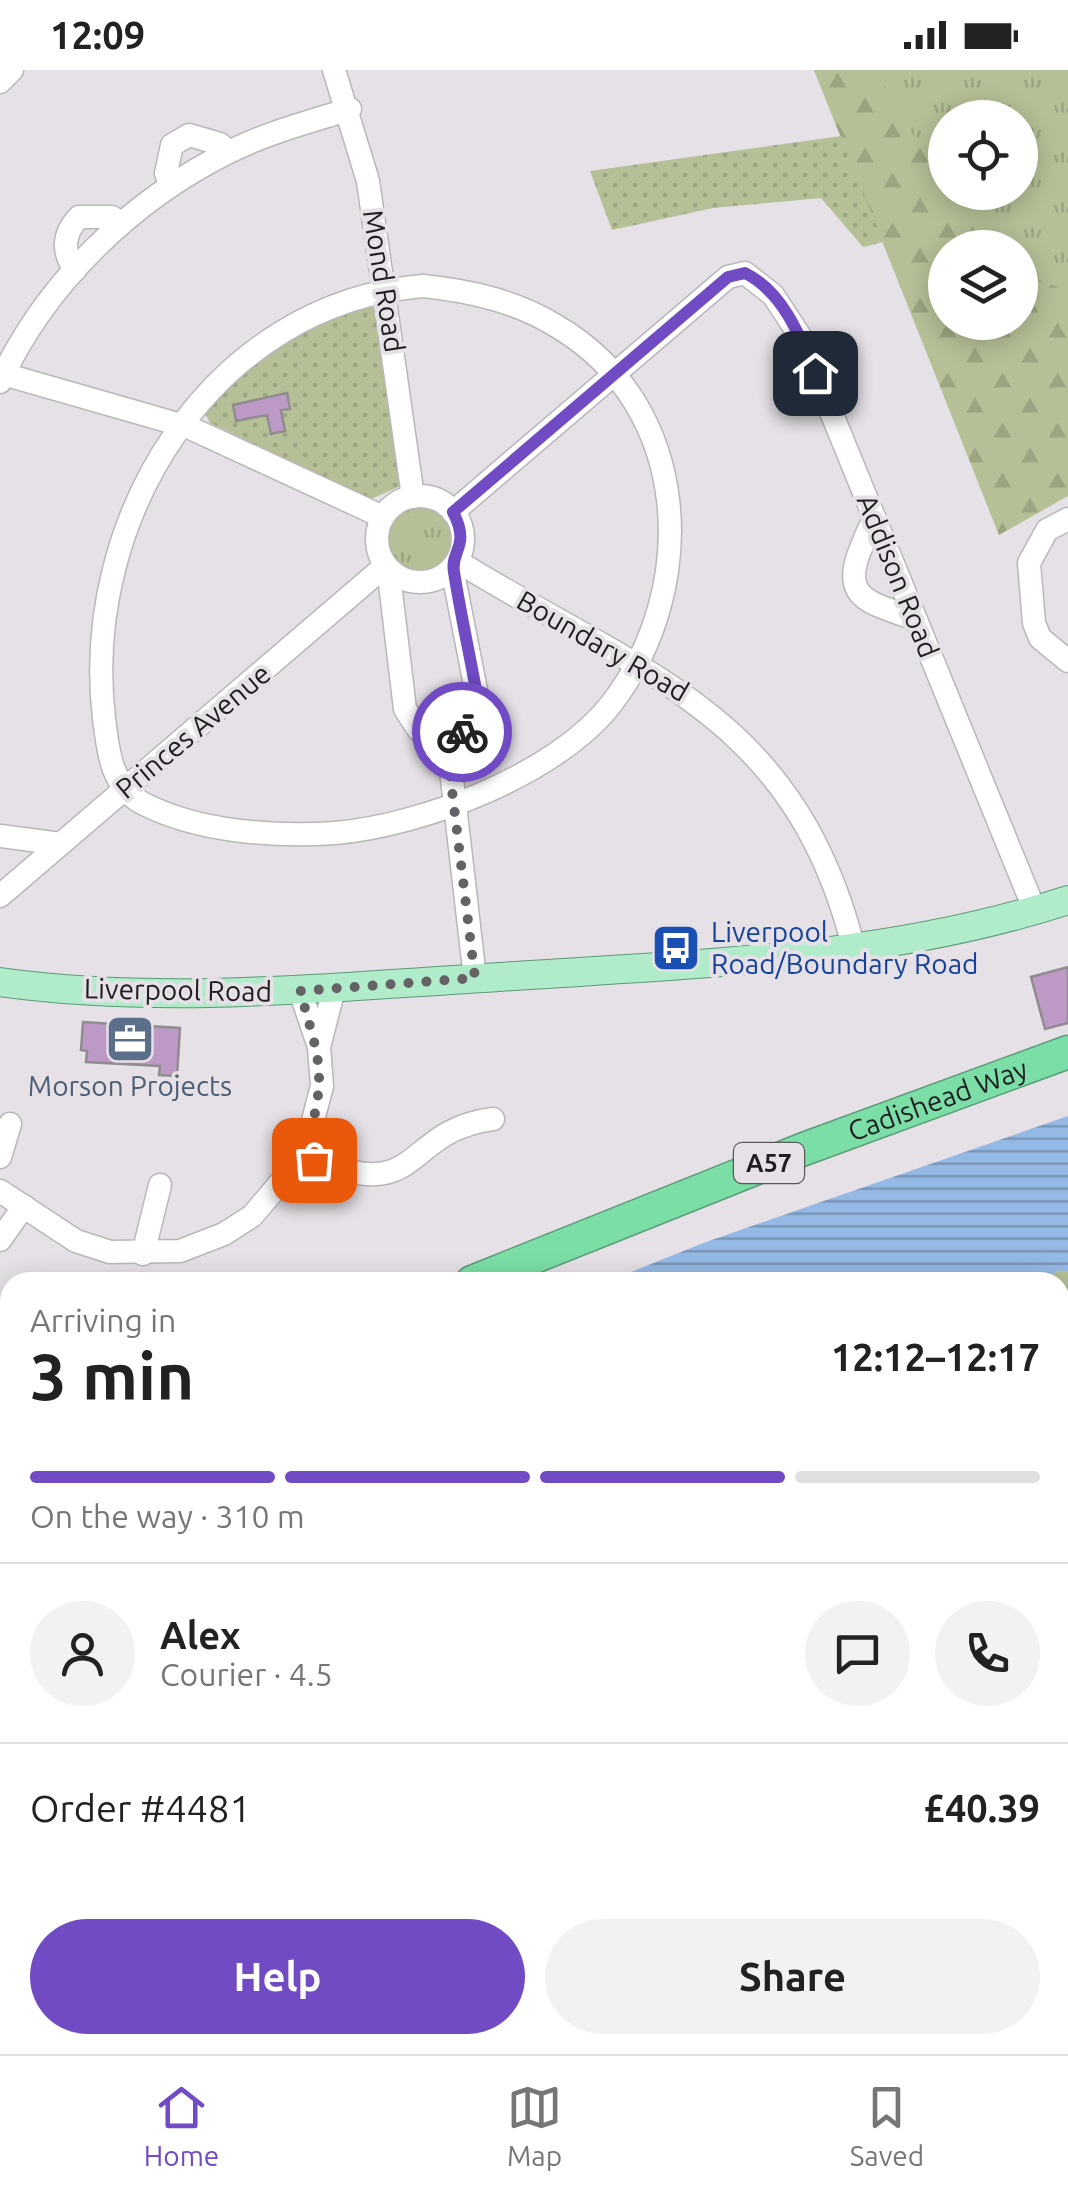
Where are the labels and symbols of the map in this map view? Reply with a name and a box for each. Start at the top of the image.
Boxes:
street label: Mond Road [358,207,411,354]
pin [773,331,858,416]
street label: Addison Road [852,490,945,662]
street label: Boundary Road [512,584,694,707]
street label: Princes Avenue [109,657,276,804]
courier [412,682,512,782]
place label: Liverpool Road/Boundary Road [711,916,978,979]
bus stop icon: Liverpool Road/Boundary Road [650,922,702,974]
street label: Liverpool Road [84,972,272,1007]
office icon: Morson Projects [104,1013,156,1065]
street label: Cadishead Way [843,1052,1031,1147]
place label: Morson Projects [28,1070,232,1101]
pin [272,1118,357,1203]
road number: A57 [734,1143,804,1183]

